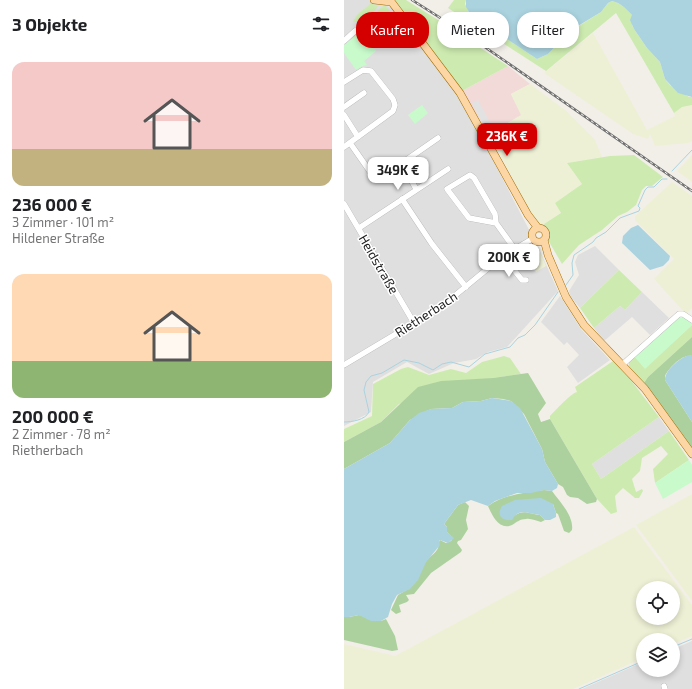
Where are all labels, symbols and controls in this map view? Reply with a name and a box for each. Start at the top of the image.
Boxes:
chip: Kaufen [356,12,429,48]
chip: Mieten [437,12,509,48]
chip: Filter [517,12,579,48]
icon: filters [310,13,332,35]
text: 3 Objekte [12,14,87,34]
icon: home [136,88,208,160]
pin: 236K € [474,123,540,157]
text: 236K € [486,128,528,144]
pin: 349K € [365,157,431,191]
text: 349K € [377,162,419,178]
text: 236 000 € [12,194,92,214]
text: 3 Zimmer · 101 m² [12,214,114,230]
text: Hildener Straße [12,230,105,246]
street label: Heidstraße [356,231,402,297]
pin: 200K € [476,244,542,278]
text: 200K € [487,249,531,265]
street label: Rietherbach [392,288,460,340]
icon: home [136,300,208,372]
text: 200 000 € [12,406,94,426]
text: 2 Zimmer · 78 m² [12,426,111,442]
text: Rietherbach [12,442,83,458]
map controls [636,581,680,677]
button: locate [636,581,680,625]
button: layers [636,633,680,677]

